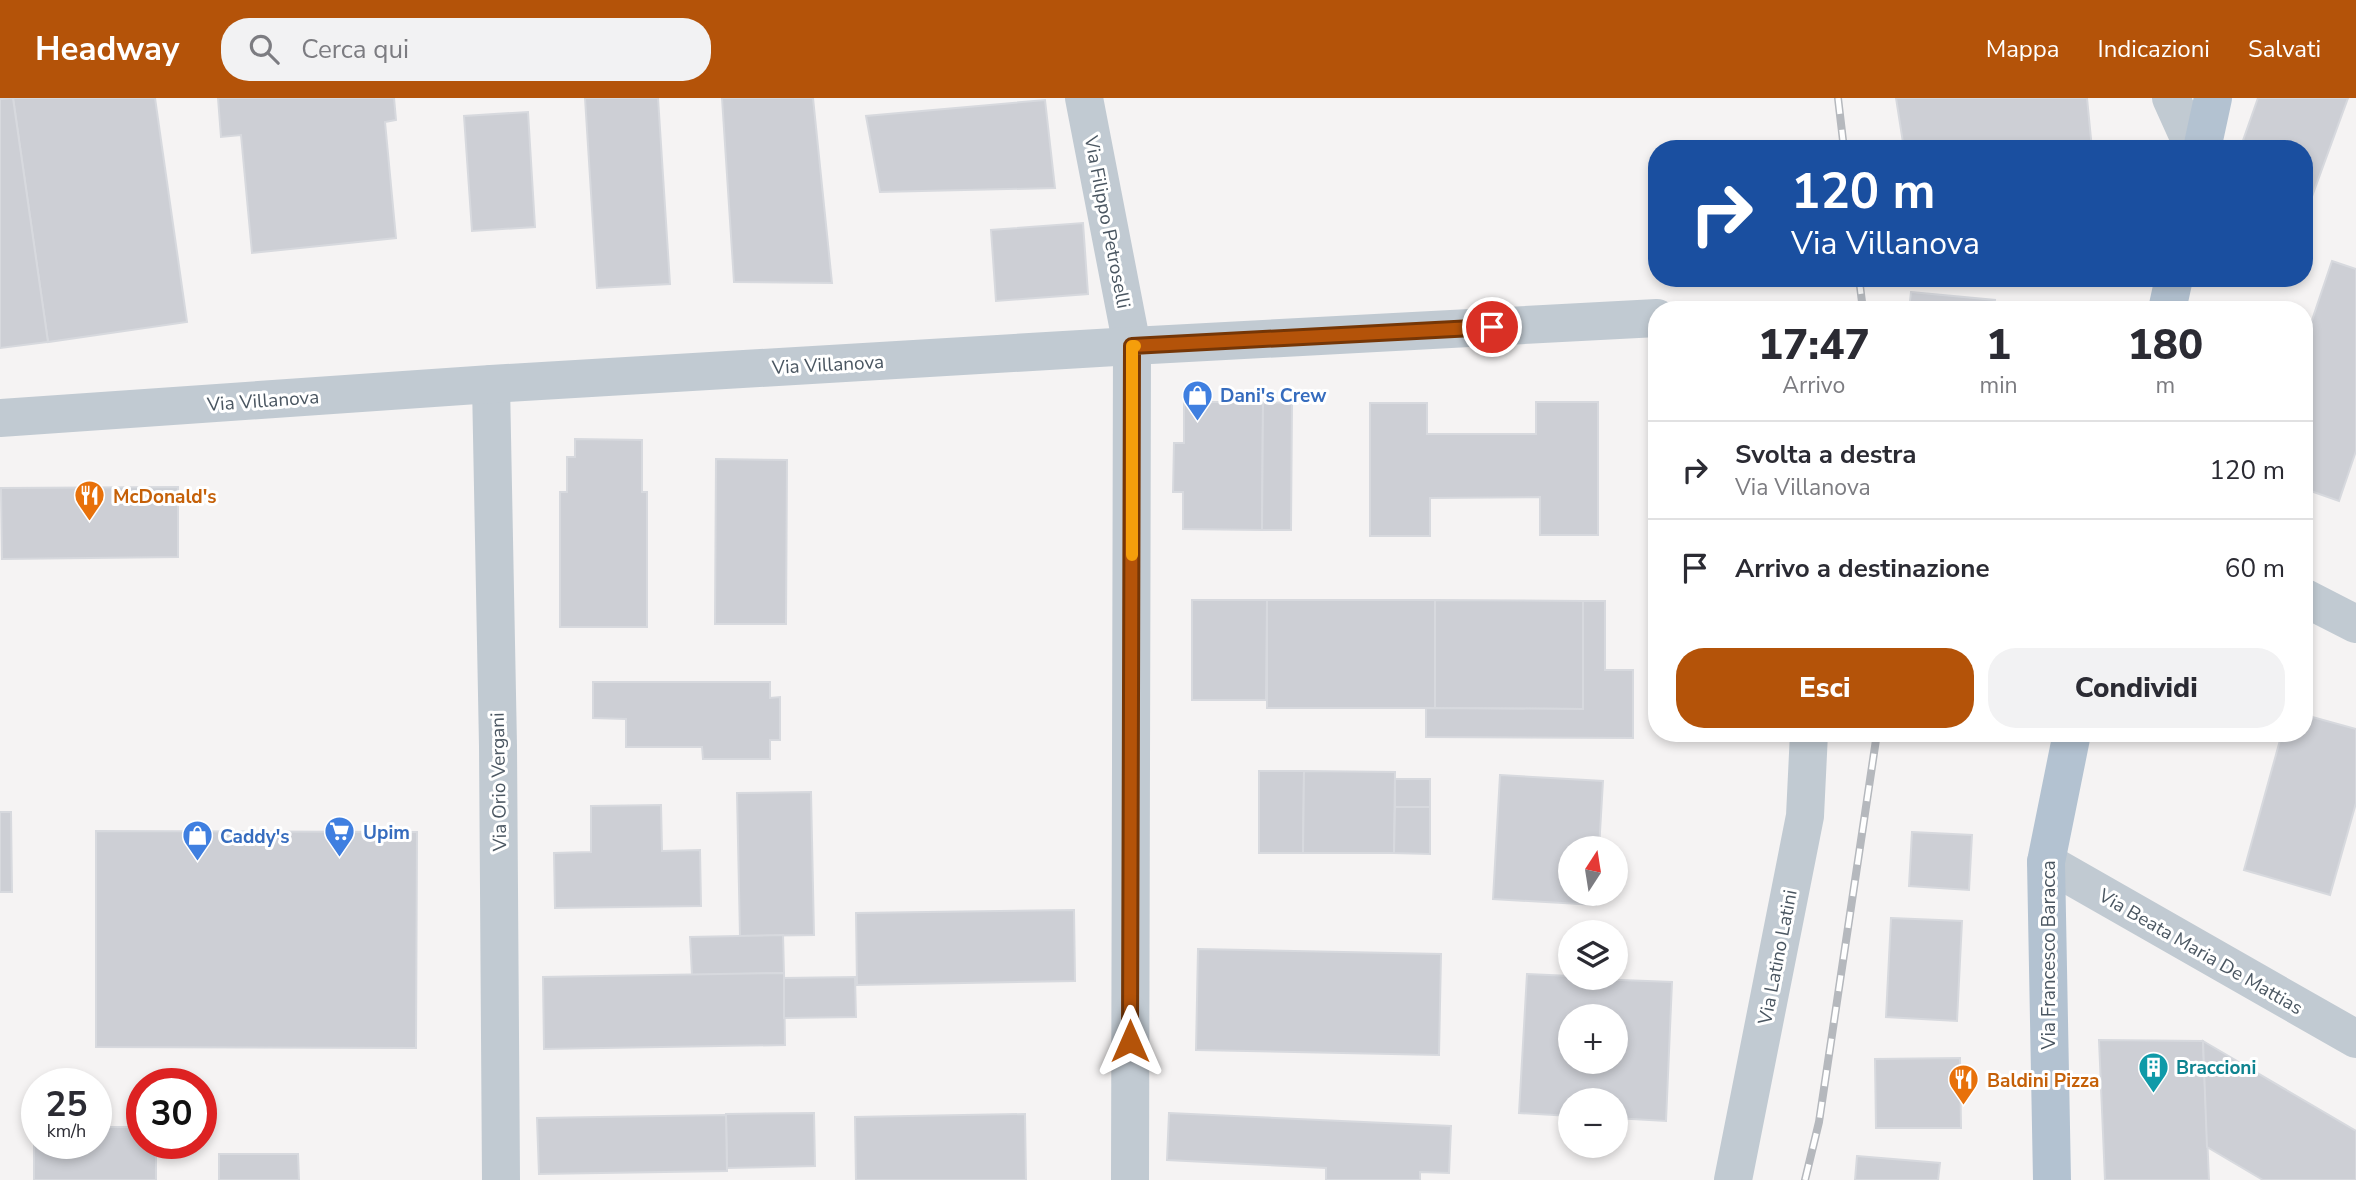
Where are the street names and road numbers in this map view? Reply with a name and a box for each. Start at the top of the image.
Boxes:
street label: Via Filippo Petroselli [1077,133,1137,311]
street label: Via Villanova [770,349,885,381]
street label: Via Villanova [205,384,320,418]
street label: Via Orio Vergani [485,712,513,853]
street label: Via Francesco Baracca [2036,860,2062,1051]
street label: Via Beata Maria De Mattias [2093,882,2307,1021]
street label: Via Latino Latini [1752,888,1804,1028]

